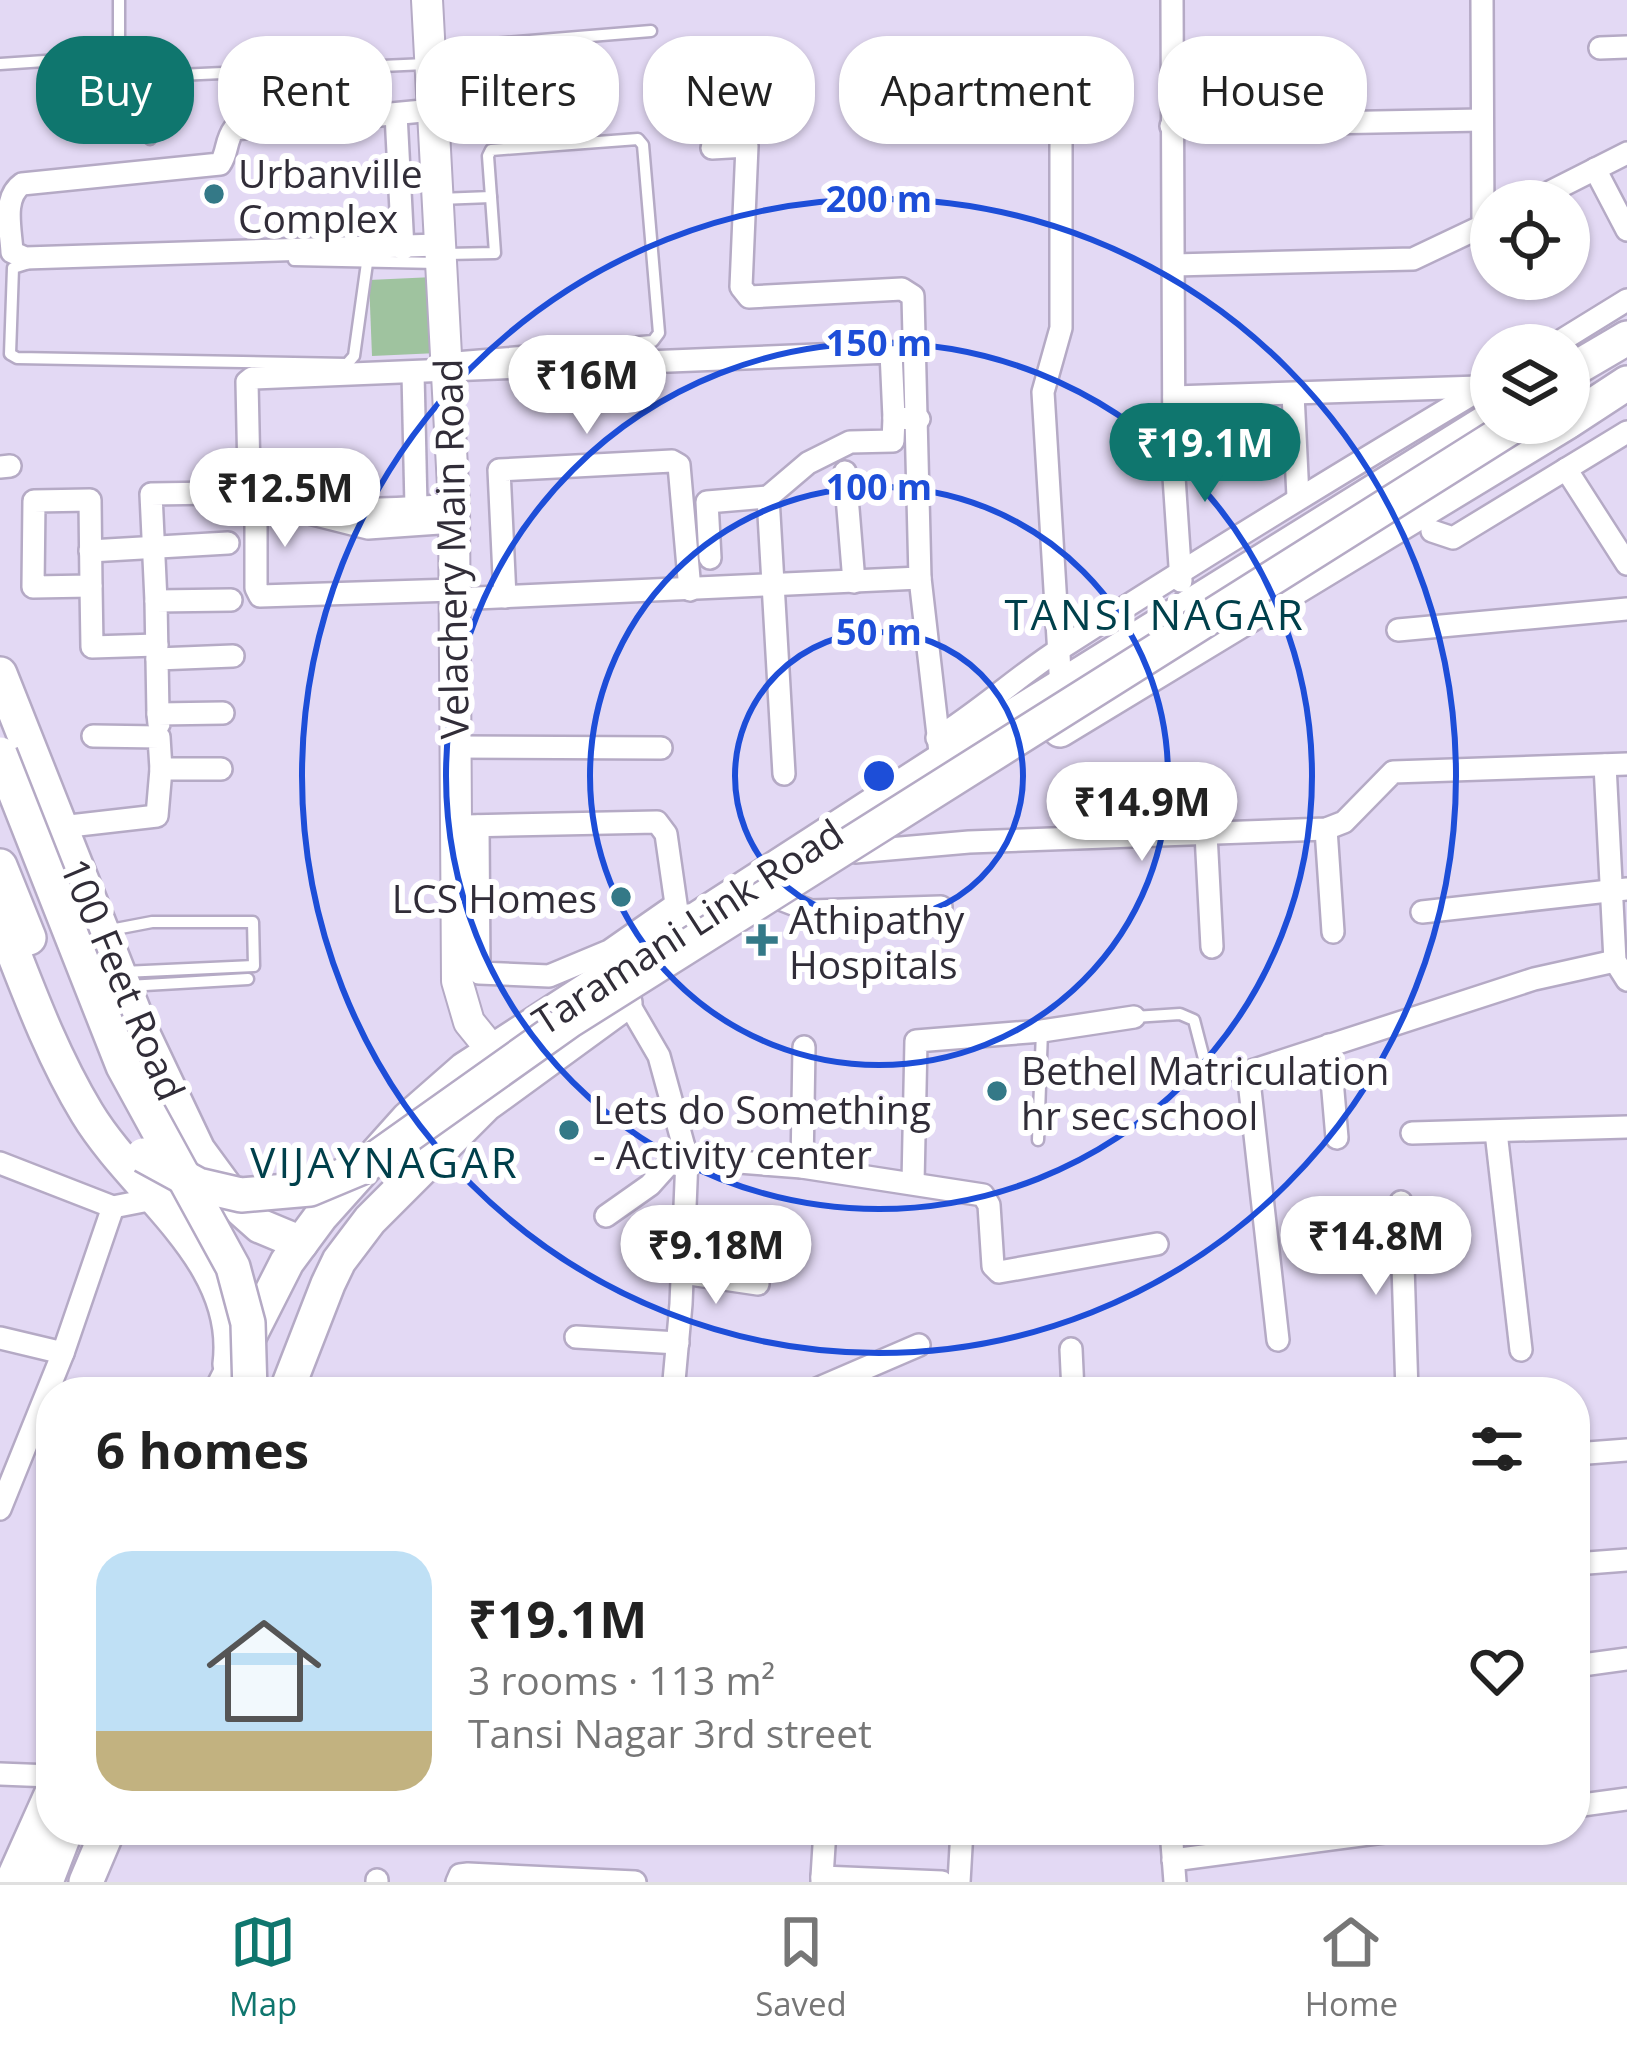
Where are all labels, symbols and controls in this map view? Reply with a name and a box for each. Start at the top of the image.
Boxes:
chip: Buy [36,36,194,144]
chip: Rent [218,36,392,144]
chip: Filters [416,36,619,144]
chip: New [643,36,815,144]
chip: Apartment [839,36,1134,144]
chip: House [1158,36,1367,144]
place label: Urbanville Complex [238,146,423,244]
text: 200 m [826,174,932,223]
map controls [1470,180,1590,444]
button: locate [1470,180,1590,300]
marker: Urbanville Complex [201,181,227,207]
text: 150 m [826,318,932,367]
button: layers [1470,324,1590,444]
pin: ₹16M [516,335,658,437]
text: ₹16M [535,347,639,400]
street label: Velachery Main Road [420,358,480,740]
pin: ₹19.1M [1107,403,1303,505]
text: ₹19.1M [1136,415,1274,468]
pin: ₹12.5M [187,448,383,550]
text: ₹12.5M [216,460,354,513]
text: 100 m [826,462,932,511]
district label: TANSI NAGAR [1004,585,1306,642]
text: 50 m [836,607,922,656]
centre of rings [858,755,900,797]
pin: ₹14.9M [1044,762,1240,864]
text: ₹14.9M [1073,774,1211,827]
street label: Taramani Link Road [522,806,852,1046]
street label: 100 Feet Road [49,850,199,1108]
place label: LCS Homes [392,871,597,924]
marker: LCS Homes [608,884,634,910]
place label: Athipathy Hospitals [789,892,965,990]
marker: Athipathy Hospitals [746,924,778,956]
place label: Bethel Matriculation hr sec school [1021,1043,1389,1141]
marker: Bethel Matriculation hr sec school [984,1078,1010,1104]
place label: Lets do Something - Activity center [593,1082,931,1180]
marker: Lets do Something - Activity center [556,1117,582,1143]
district label: VIJAYNAGAR [250,1133,520,1190]
pin: ₹14.8M [1278,1196,1474,1298]
pin: ₹9.18M [618,1205,814,1307]
text: ₹14.8M [1307,1208,1445,1261]
text: ₹9.18M [647,1217,785,1270]
text: 6 homes [96,1414,309,1484]
icon: filters [1464,1416,1530,1482]
text: ₹19.1M [468,1583,647,1653]
icon: home [192,1599,336,1743]
icon: heart [1464,1638,1530,1704]
text: 3 rooms · 113 m² [468,1653,775,1706]
text: Tansi Nagar 3rd street [468,1706,872,1759]
tab: Map [229,1909,297,2026]
tab: Saved [755,1909,847,2026]
tab: Home [1305,1909,1398,2026]

